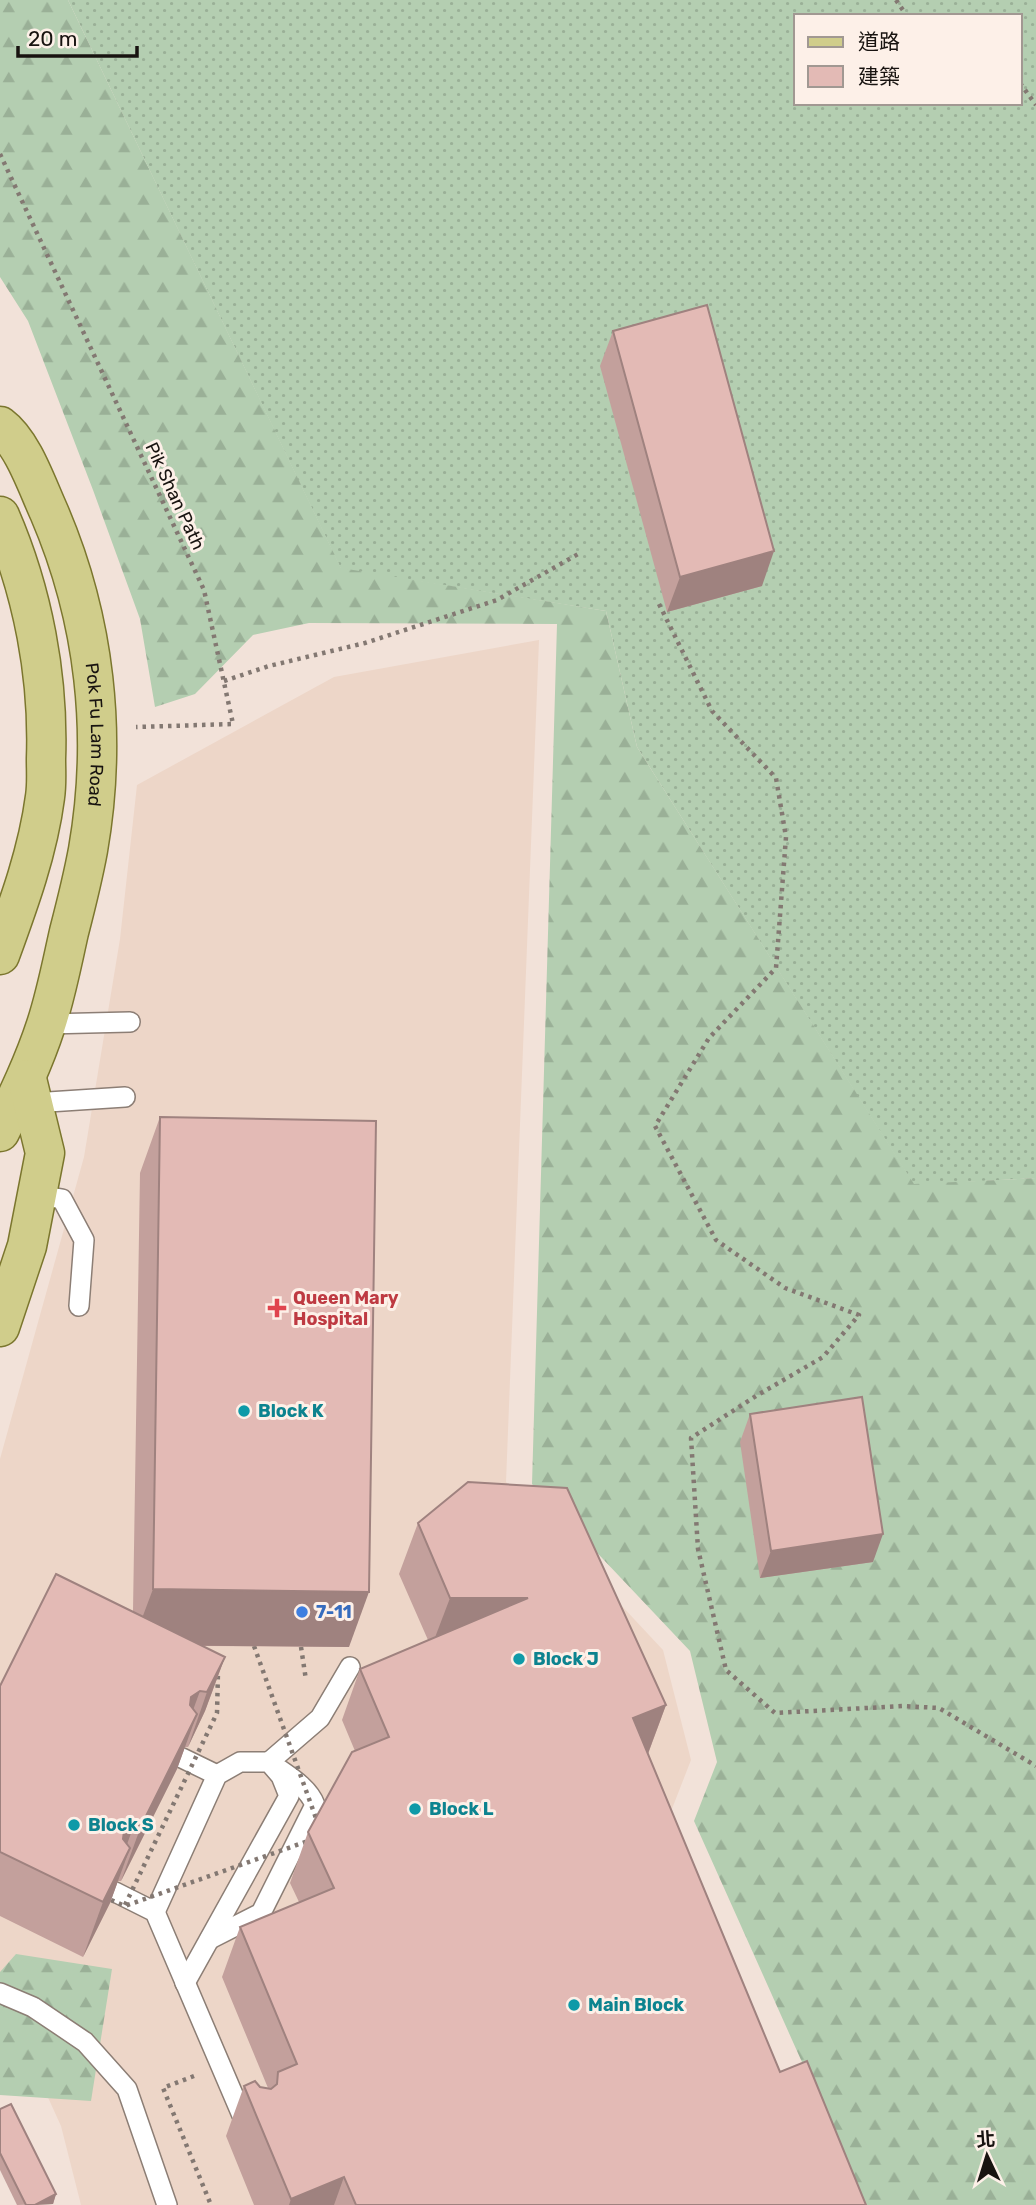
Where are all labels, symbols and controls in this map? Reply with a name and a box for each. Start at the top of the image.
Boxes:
scale bar [18,14,136,58]
legend [794,14,1022,105]
text: 20 m [28,26,77,51]
text: 道路 [858,29,900,54]
text: 建築 [858,64,900,89]
street label: Pik Shan Path [141,439,209,553]
street label: Pok Fu Lam Road [80,661,108,807]
place label: Queen Mary Hospital [293,1287,399,1330]
marker: Queen Mary Hospital [267,1298,287,1318]
place label: Block K [258,1400,324,1422]
marker: Block K [236,1403,252,1419]
place label: 7-11 [316,1601,352,1623]
marker: 7-11 [294,1604,310,1620]
place label: Block J [533,1648,599,1670]
marker: Block J [511,1651,527,1667]
place label: Block L [429,1798,494,1820]
marker: Block L [407,1801,423,1817]
place label: Block S [88,1814,154,1836]
marker: Block S [66,1817,82,1833]
place label: Main Block [588,1994,685,2016]
marker: Main Block [566,1997,582,2013]
north arrow [952,2121,1022,2191]
text: 北 [976,2127,996,2152]

